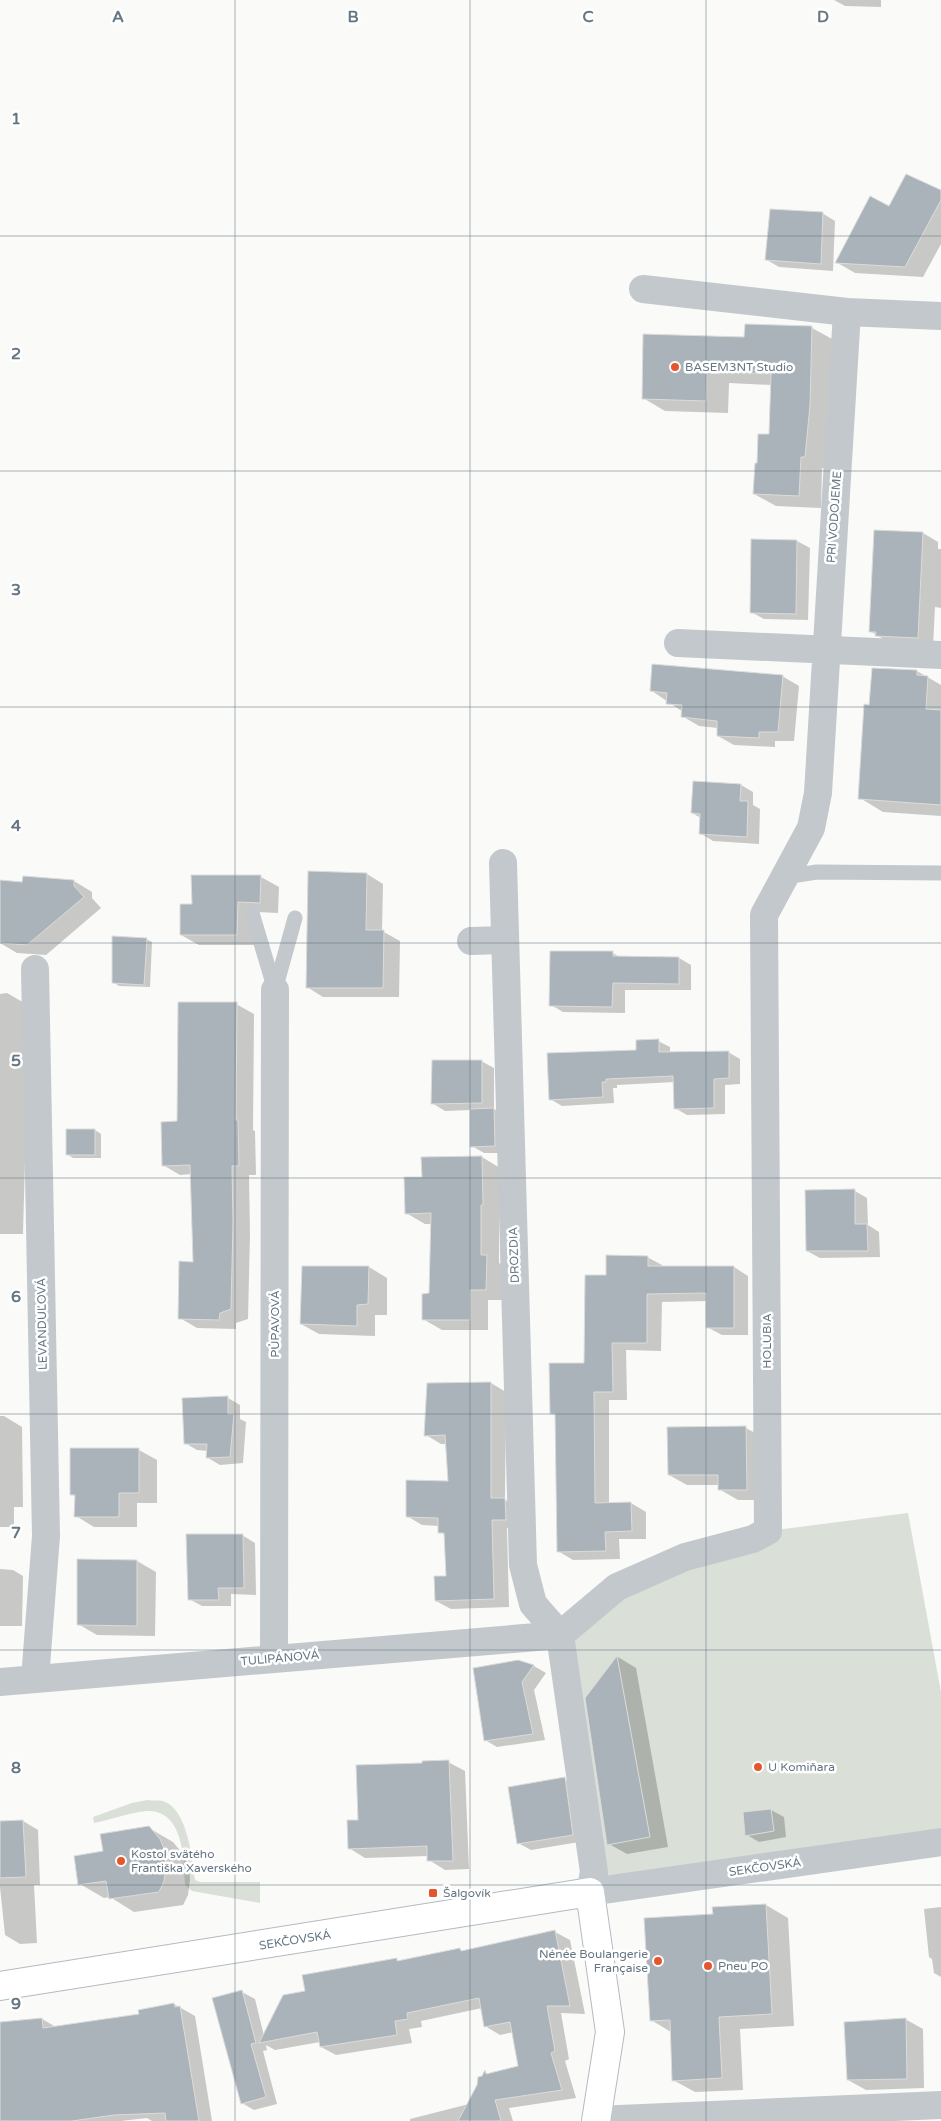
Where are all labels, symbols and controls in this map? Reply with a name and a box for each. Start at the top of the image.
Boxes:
text: A [112,7,124,27]
text: B [347,7,359,27]
text: C [582,7,594,27]
text: D [817,7,829,27]
text: 1 [11,109,21,129]
text: 2 [11,344,21,364]
place label: BASEM3NT Studio [685,360,793,374]
marker: BASEM3NT Studio [669,361,681,373]
street label: PRI VODOJEME [824,470,844,563]
text: 3 [11,580,21,600]
text: 4 [11,816,21,836]
text: 5 [11,1051,21,1071]
street label: DROZDIA [506,1227,522,1283]
street label: LEVANDUĽOVÁ [34,1278,50,1370]
text: 6 [11,1287,21,1307]
street label: PÚPAVOVÁ [268,1290,282,1358]
street label: HOLUBIA [760,1313,774,1369]
text: 7 [11,1523,21,1543]
street label: TULIPÁNOVÁ [240,1648,320,1668]
text: 8 [11,1758,21,1778]
place label: U Komiňara [768,1760,835,1774]
marker: U Komiňara [752,1761,764,1773]
place label: Kostol svätého Františka Xaverského [131,1847,252,1875]
marker: Kostol svätého Františka Xaverského [115,1855,127,1867]
street label: SEKČOVSKÁ [728,1855,802,1879]
place label: Šalgovík [443,1886,491,1900]
marker: Šalgovík [427,1887,439,1899]
street label: SEKČOVSKÁ [258,1927,332,1953]
place label: Nénée Boulangerie Française [539,1947,648,1975]
marker: Nénée Boulangerie Française [652,1955,664,1967]
place label: Pneu PO [718,1959,769,1973]
marker: Pneu PO [702,1960,714,1972]
text: 9 [11,1994,21,2014]

